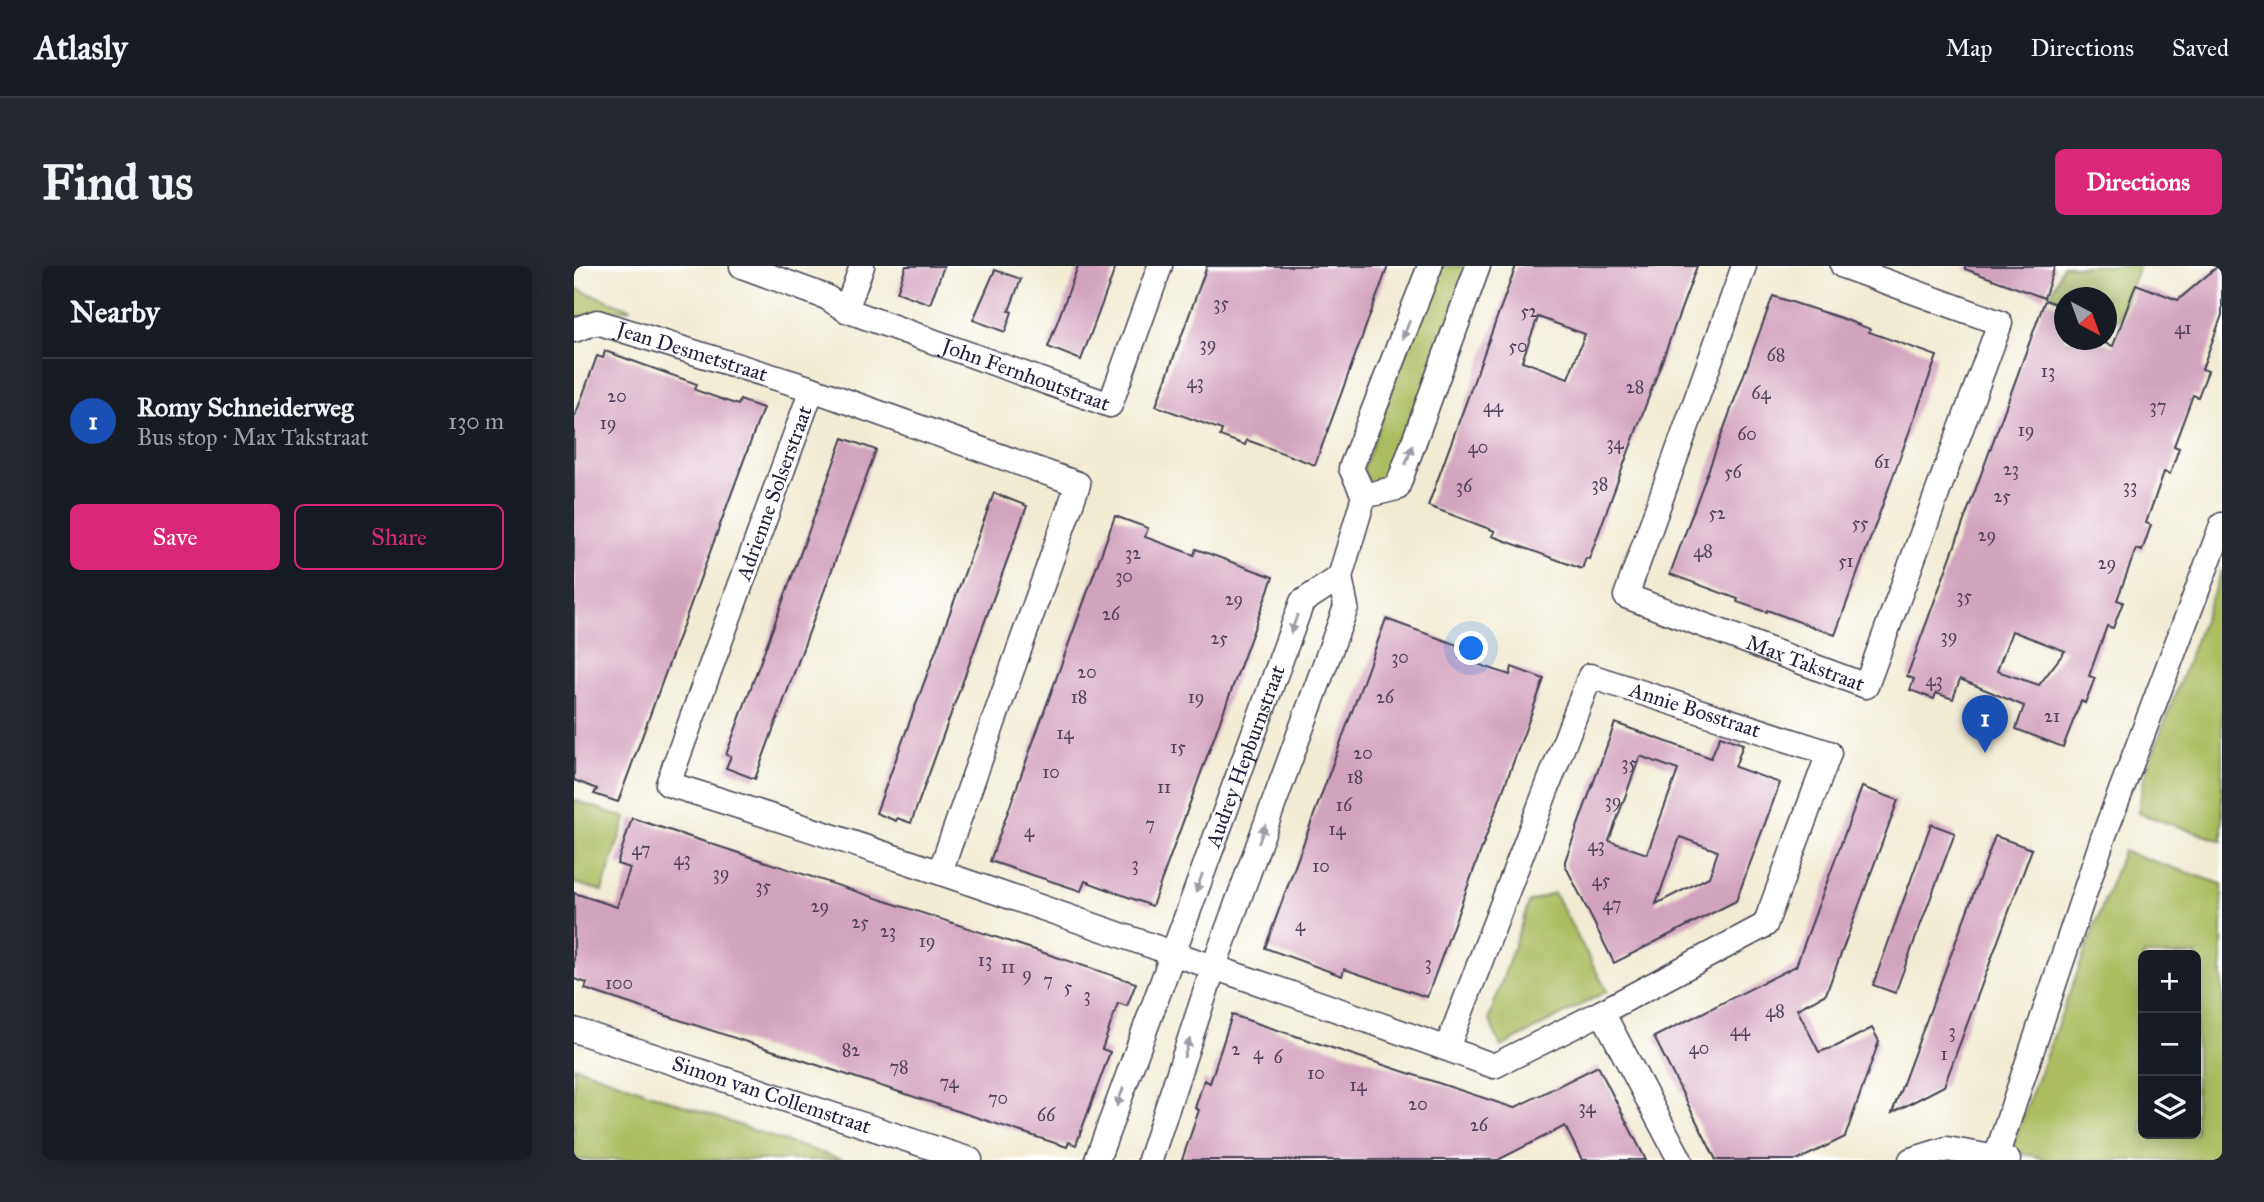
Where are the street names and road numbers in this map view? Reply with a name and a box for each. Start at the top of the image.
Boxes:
street label: Jean Desmetstraat [612,315,771,388]
street label: John Fernhoutstraat [936,332,1114,417]
street label: Adrienne Solserstraat [730,402,818,585]
street label: Max Takstraat [1743,629,1869,697]
street label: Audrey Hepburnstraat [1200,661,1291,852]
street label: Annie Bosstraat [1625,676,1764,744]
street label: Simon van Collemstraat [669,1050,875,1140]

